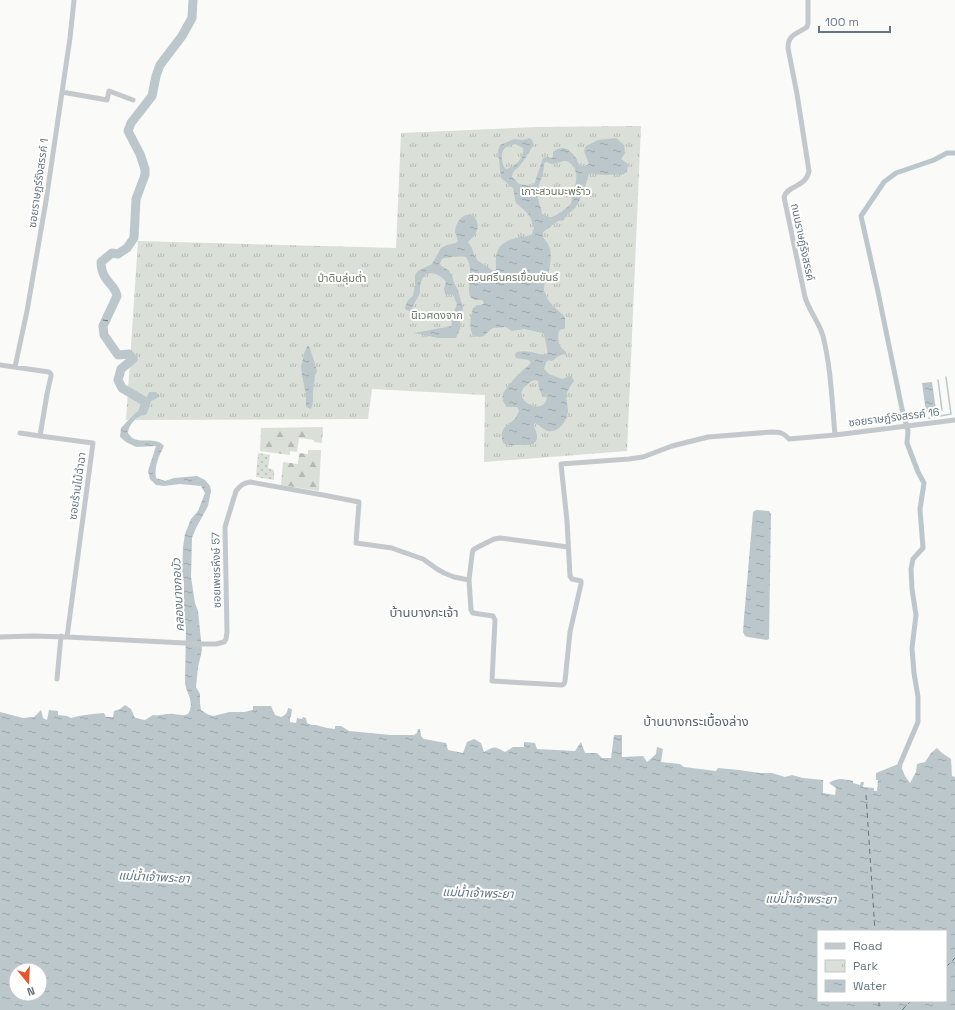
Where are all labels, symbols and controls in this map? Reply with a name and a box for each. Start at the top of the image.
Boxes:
scale bar [819,8,890,34]
text: 100 m [825,14,859,30]
street label: ซอยราษฎร์รังสรรค์ 1 [25,137,51,229]
park label: เกาะสวนมะพร้าว [521,184,591,198]
street label: ถนนราษฎ์รังสรรค์ [788,202,818,282]
park label: สวนศรีนครเขื่อนขันธ์ [468,269,558,284]
park label: ป่าดิบลุ่มต่ำ [317,270,367,285]
park label: นิเวศดงจาก [411,308,463,322]
street label: ซอยราษฎ์รังสรรค์ 16 [848,404,941,430]
street label: ซอยร้านไม้ฉำฉา [65,451,89,521]
street label: ซอยเพชรหึงษ์ 57 [208,532,224,608]
water label: คลองบางกอบัว [168,557,188,632]
district label: บ้านบางกะเจ้า [389,604,459,621]
district label: บ้านบางกระเบื้องล่าง [643,712,749,730]
water label: แม่น้ำเจ้าพระยา [118,866,191,887]
water label: แม่น้ำเจ้าพระยา [442,883,515,902]
water label: แม่น้ำเจ้าพระยา [765,889,838,908]
legend [817,930,947,1002]
text: Road [853,938,882,954]
text: Park [853,958,878,974]
north arrow [8,962,48,1002]
text: Water [853,978,887,994]
text: N [25,984,37,999]

